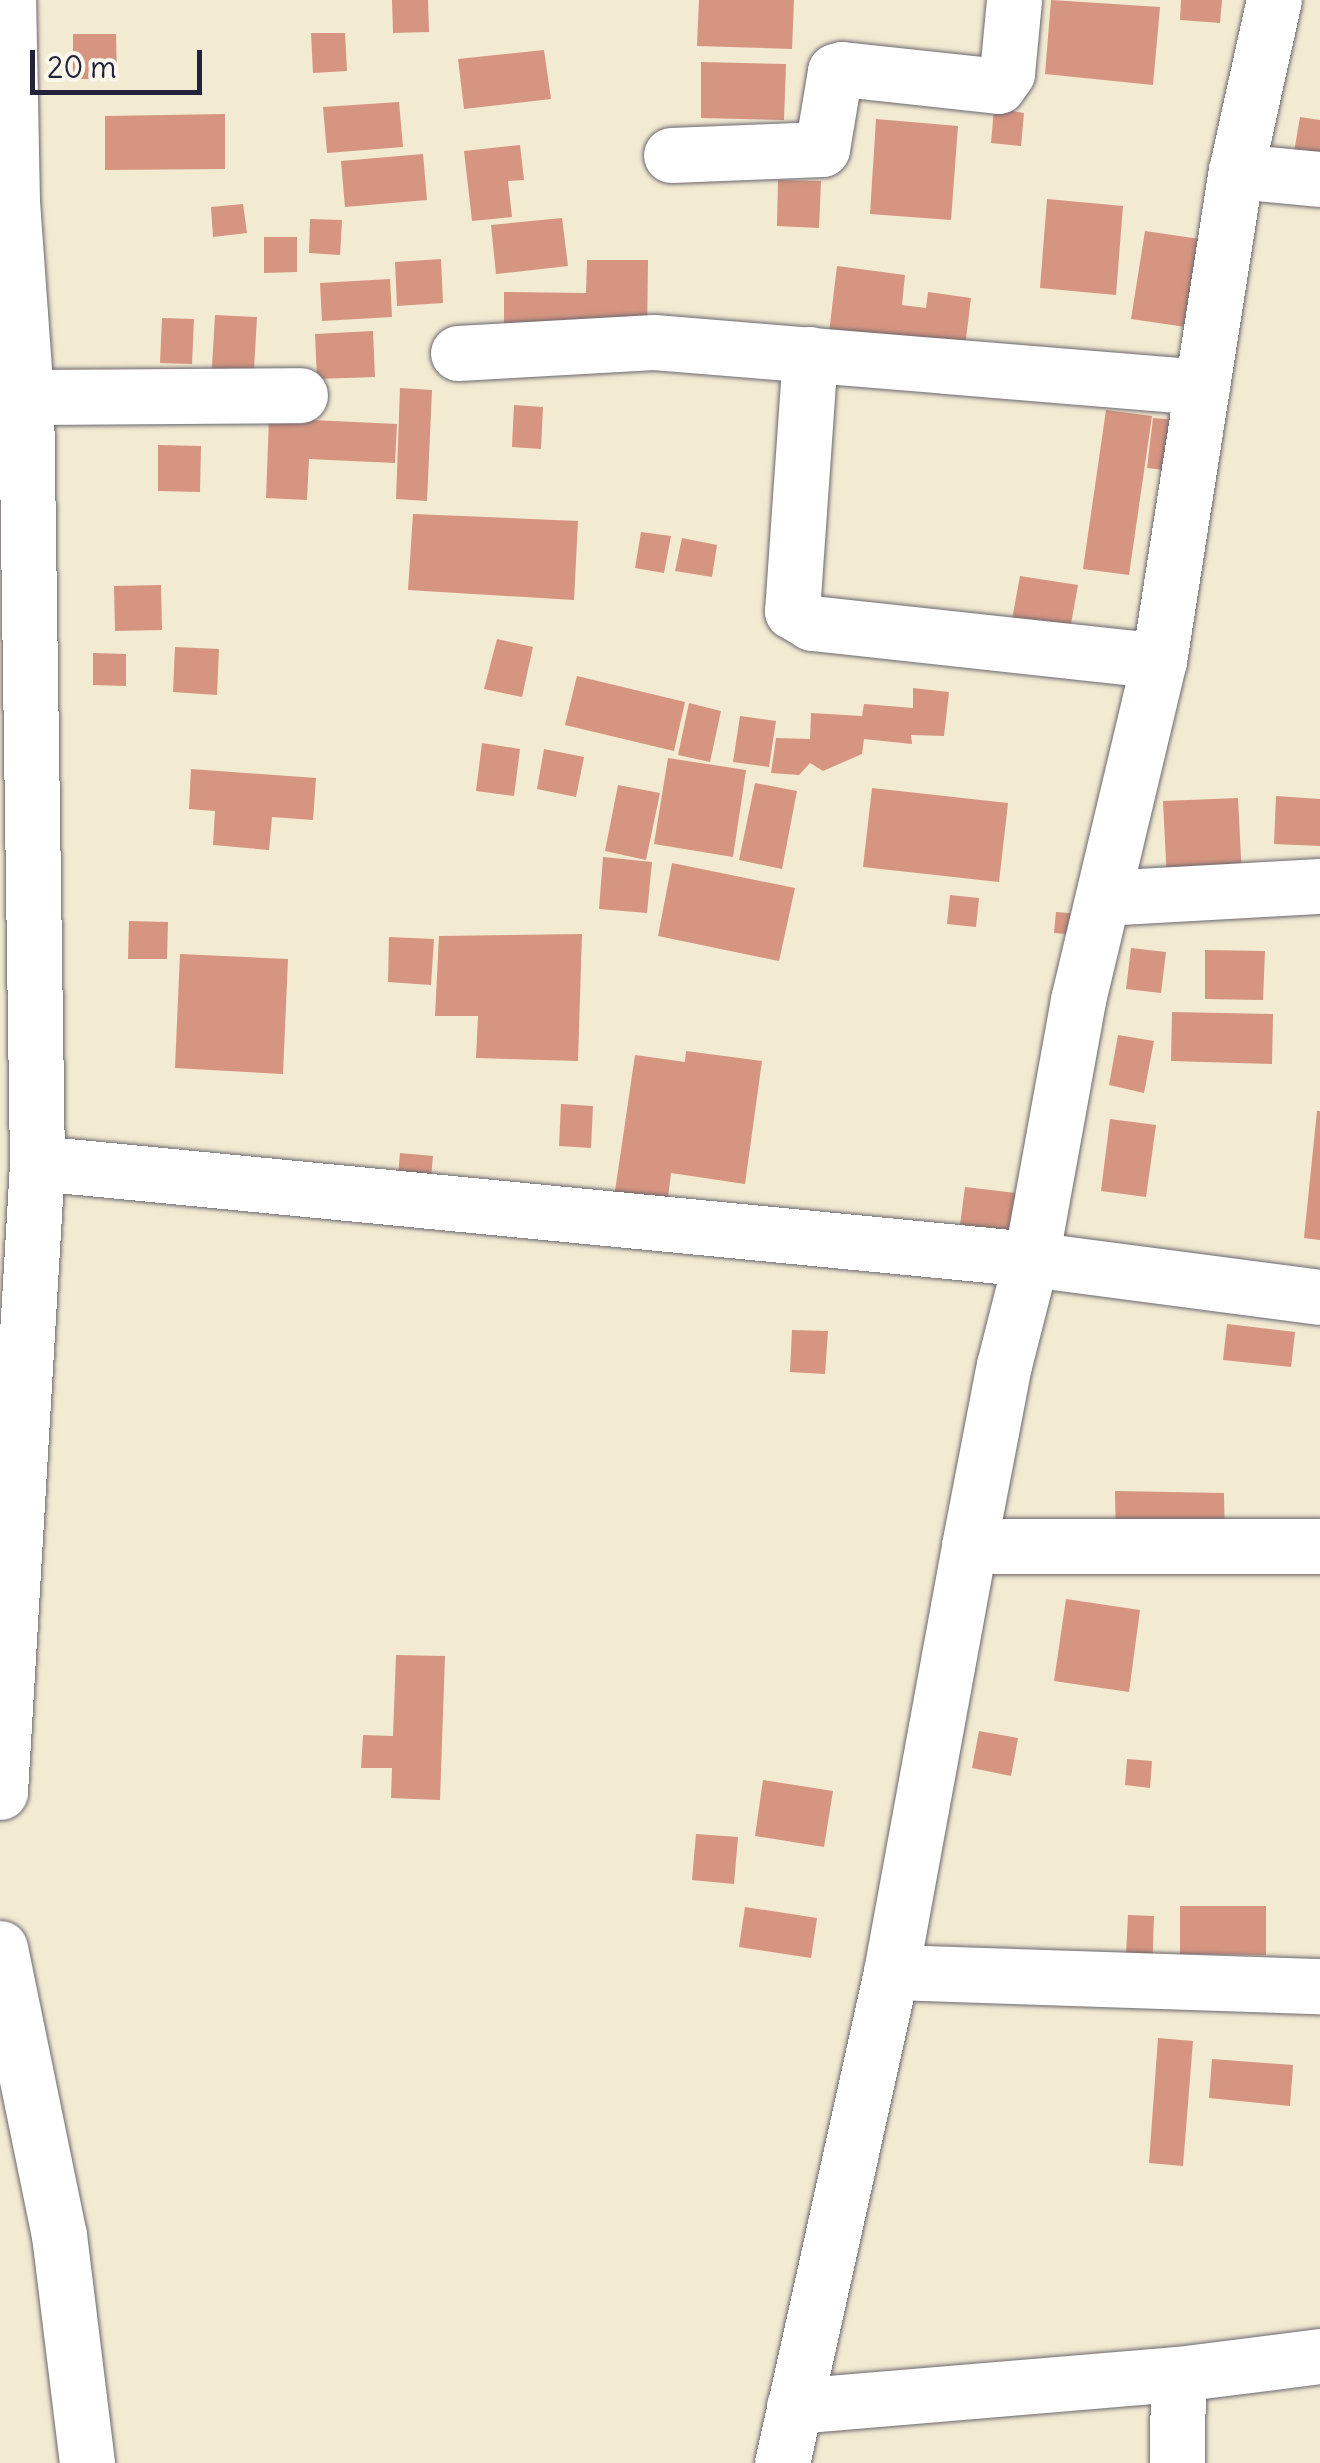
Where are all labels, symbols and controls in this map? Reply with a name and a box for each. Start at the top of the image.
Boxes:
scale bar [35,30,208,92]
text: 20 m [47,48,117,86]

